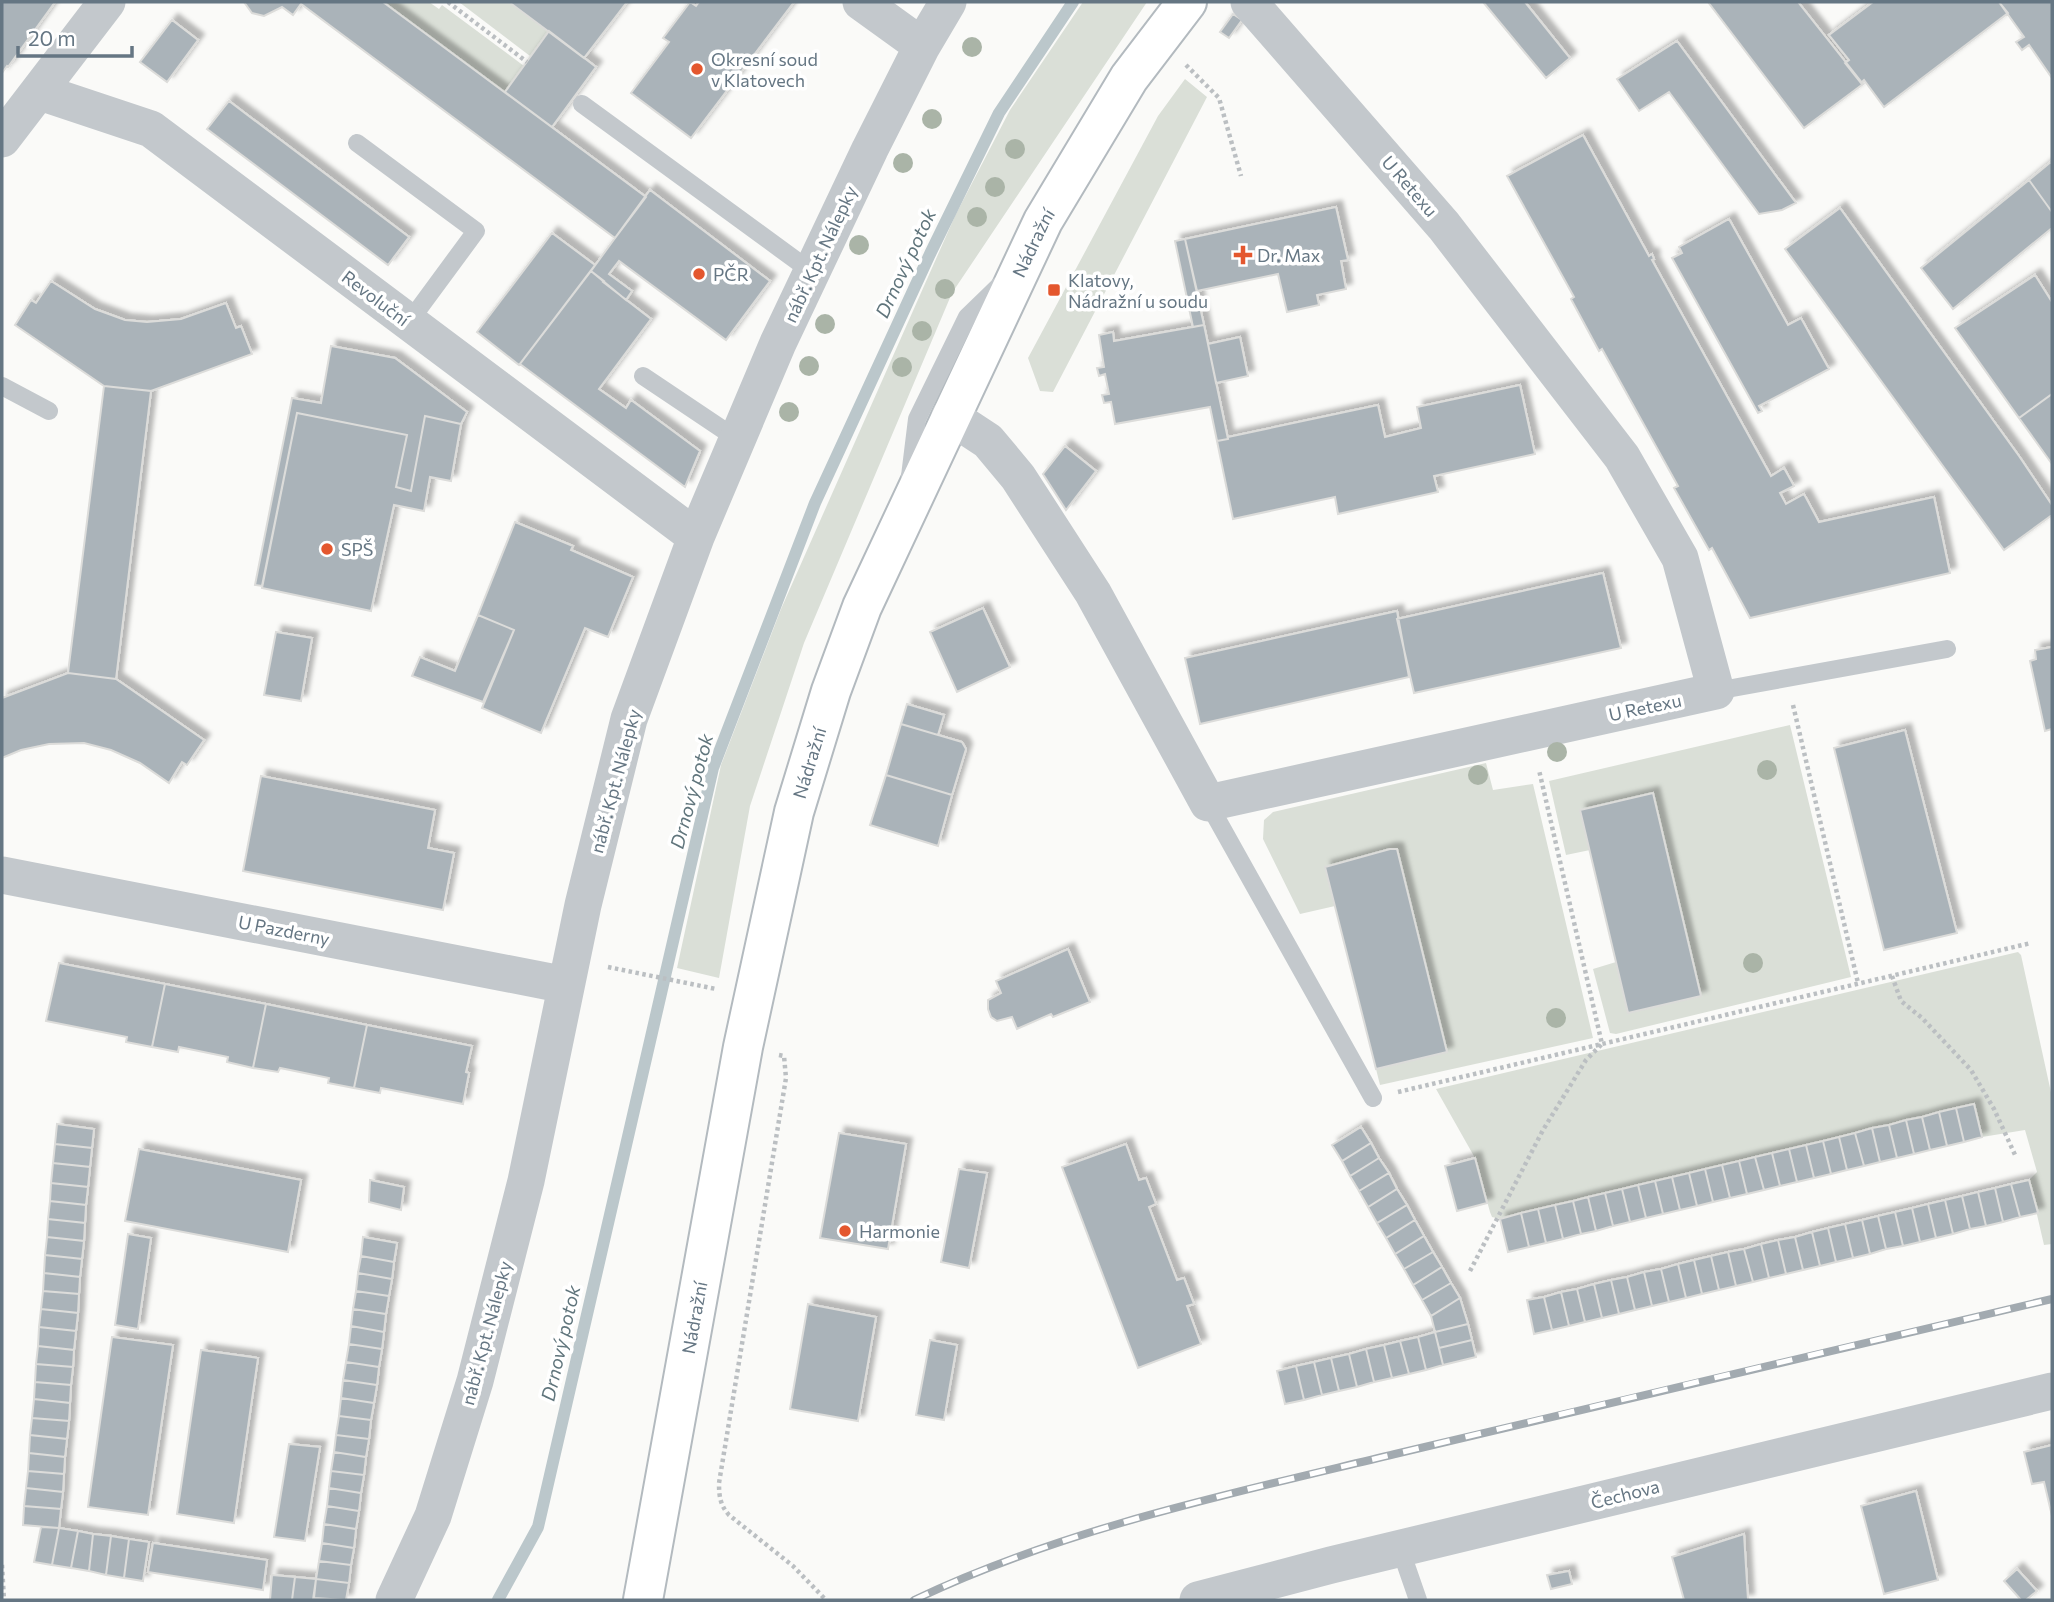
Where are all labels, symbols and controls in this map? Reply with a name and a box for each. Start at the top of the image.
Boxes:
scale bar [18,14,131,58]
text: 20 m [28,25,76,50]
place label: Okresní soud v Klatovech [711,48,818,91]
marker: Okresní soud v Klatovech [689,61,705,77]
street label: U Retexu [1377,151,1443,221]
street label: nábř. Kpt. Nálepky [779,182,861,326]
street label: Nádražní [1007,203,1060,281]
water label: Drnový potok [870,204,941,321]
place label: Dr. Max [1257,244,1321,266]
marker: Dr. Max [1235,247,1251,263]
place label: PČR [713,263,749,285]
street label: Revoluční [338,265,415,331]
marker: PČR [691,266,707,282]
place label: Klatovy, Nádražní u soudu [1068,269,1208,312]
marker: Klatovy, Nádražní u soudu [1046,282,1062,298]
place label: SPŠ [341,538,373,560]
marker: SPŠ [319,541,335,557]
street label: U Retexu [1607,689,1683,725]
street label: nábř. Kpt. Nálepky [585,706,645,856]
street label: Nádražní [788,723,831,801]
water label: Drnový potok [665,730,718,851]
street label: U Pazderny [236,910,332,950]
place label: Harmonie [859,1220,940,1242]
marker: Harmonie [837,1223,853,1239]
street label: nábř. Kpt. Nálepky [456,1258,516,1408]
street label: Nádražní [677,1278,712,1356]
water label: Drnový potok [536,1282,585,1403]
street label: Čechova [1588,1475,1662,1513]

